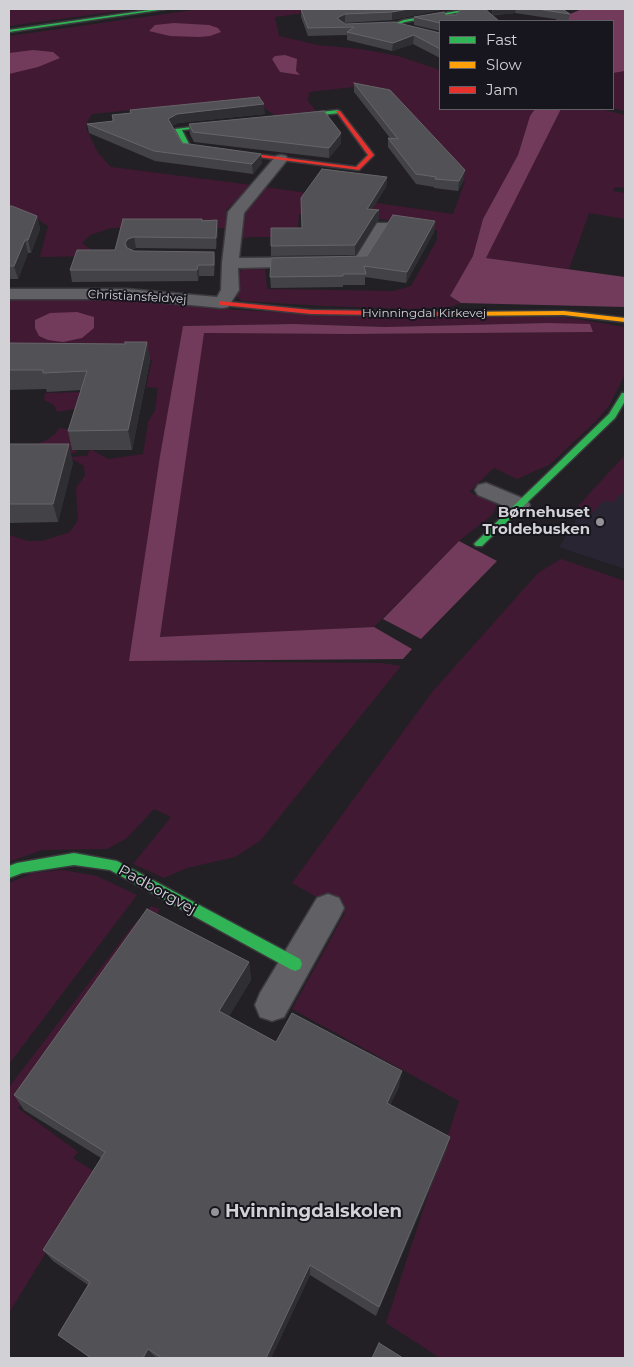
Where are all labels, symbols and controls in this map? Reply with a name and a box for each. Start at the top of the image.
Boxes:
legend [439,20,614,110]
text: Fast [486,30,517,49]
text: Slow [486,55,522,74]
text: Jam [486,80,518,99]
street label: Christiansfeldvej [87,287,187,307]
street label: Hvinningdal Kirkevej [362,306,486,320]
place label: Børnehuset Troldebusken [482,504,590,539]
marker: Børnehuset Troldebusken [594,516,606,528]
street label: Padborgvej [115,861,199,919]
place label: Hvinningdalskolen [225,1201,402,1223]
marker: Hvinningdalskolen [209,1206,221,1218]

